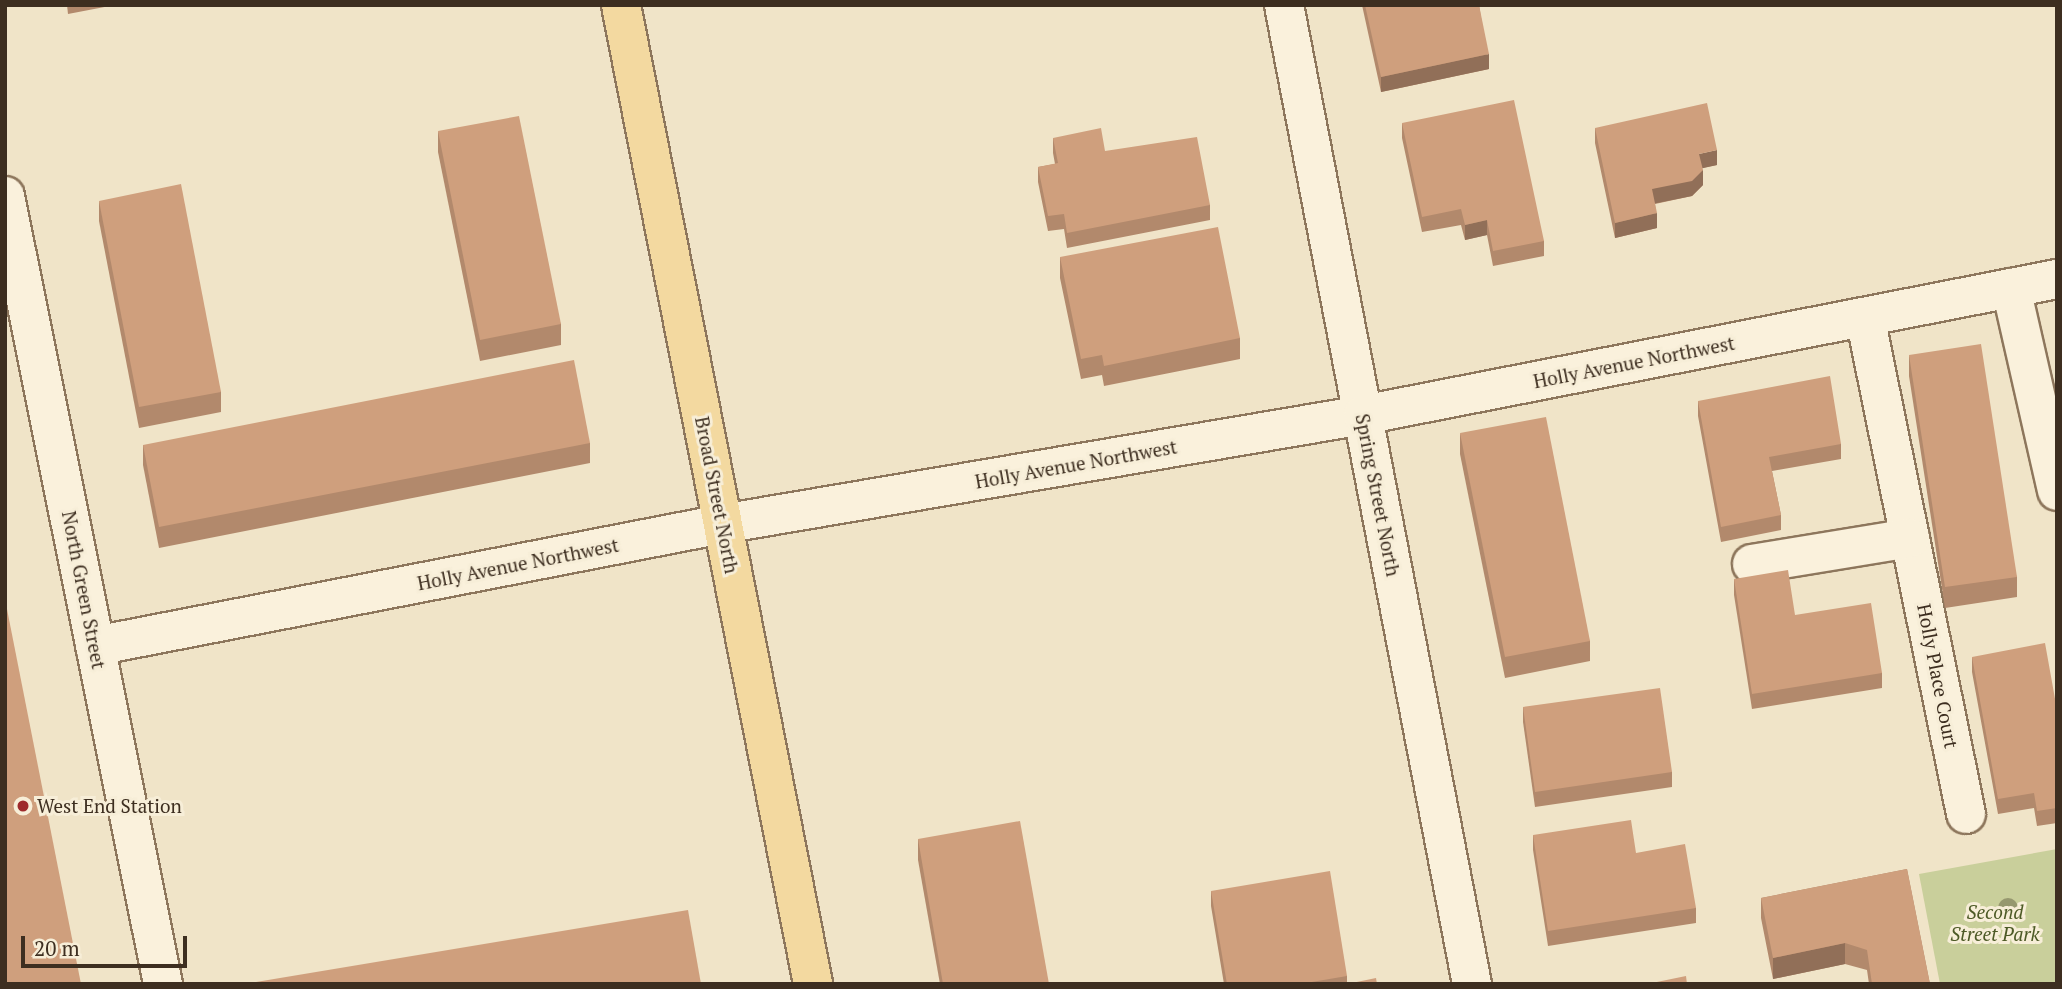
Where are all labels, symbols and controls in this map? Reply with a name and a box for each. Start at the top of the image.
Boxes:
street label: Holly Avenue Northwest [1531,331,1737,393]
street label: Spring Street North [1351,412,1405,578]
street label: Broad Street North [691,415,743,575]
street label: Holly Avenue Northwest [973,435,1179,493]
street label: North Green Street [57,509,111,671]
street label: Holly Avenue Northwest [415,533,621,595]
street label: Holly Place Court [1913,602,1963,750]
place label: West End Station [37,795,182,817]
marker: West End Station [15,798,31,814]
park label: Second Street Park [1950,901,2040,945]
scale bar [24,922,191,966]
text: 20 m [34,934,80,962]

